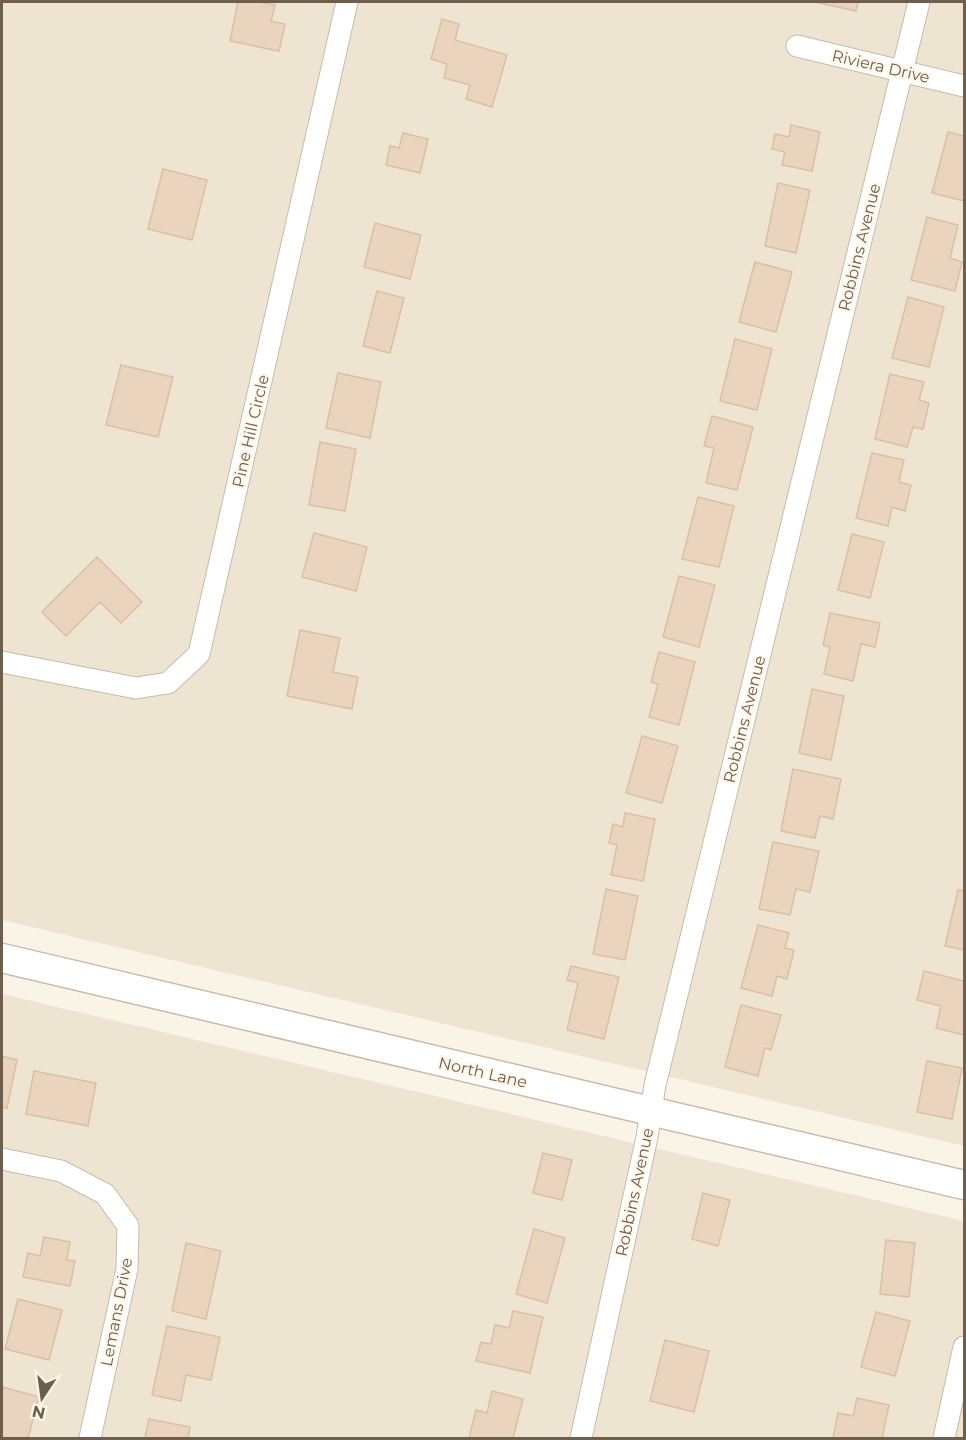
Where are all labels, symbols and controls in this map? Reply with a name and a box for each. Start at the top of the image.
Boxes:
street label: Riviera Drive [830,46,932,87]
street label: Robbins Avenue [834,181,885,313]
street label: Pine Hill Circle [228,373,273,489]
street label: Robbins Avenue [719,653,770,785]
street label: North Lane [437,1053,529,1092]
street label: Robbins Avenue [612,1126,657,1258]
street label: Lemans Drive [97,1256,136,1368]
north arrow [12,1368,72,1428]
text: N [30,1401,47,1423]

